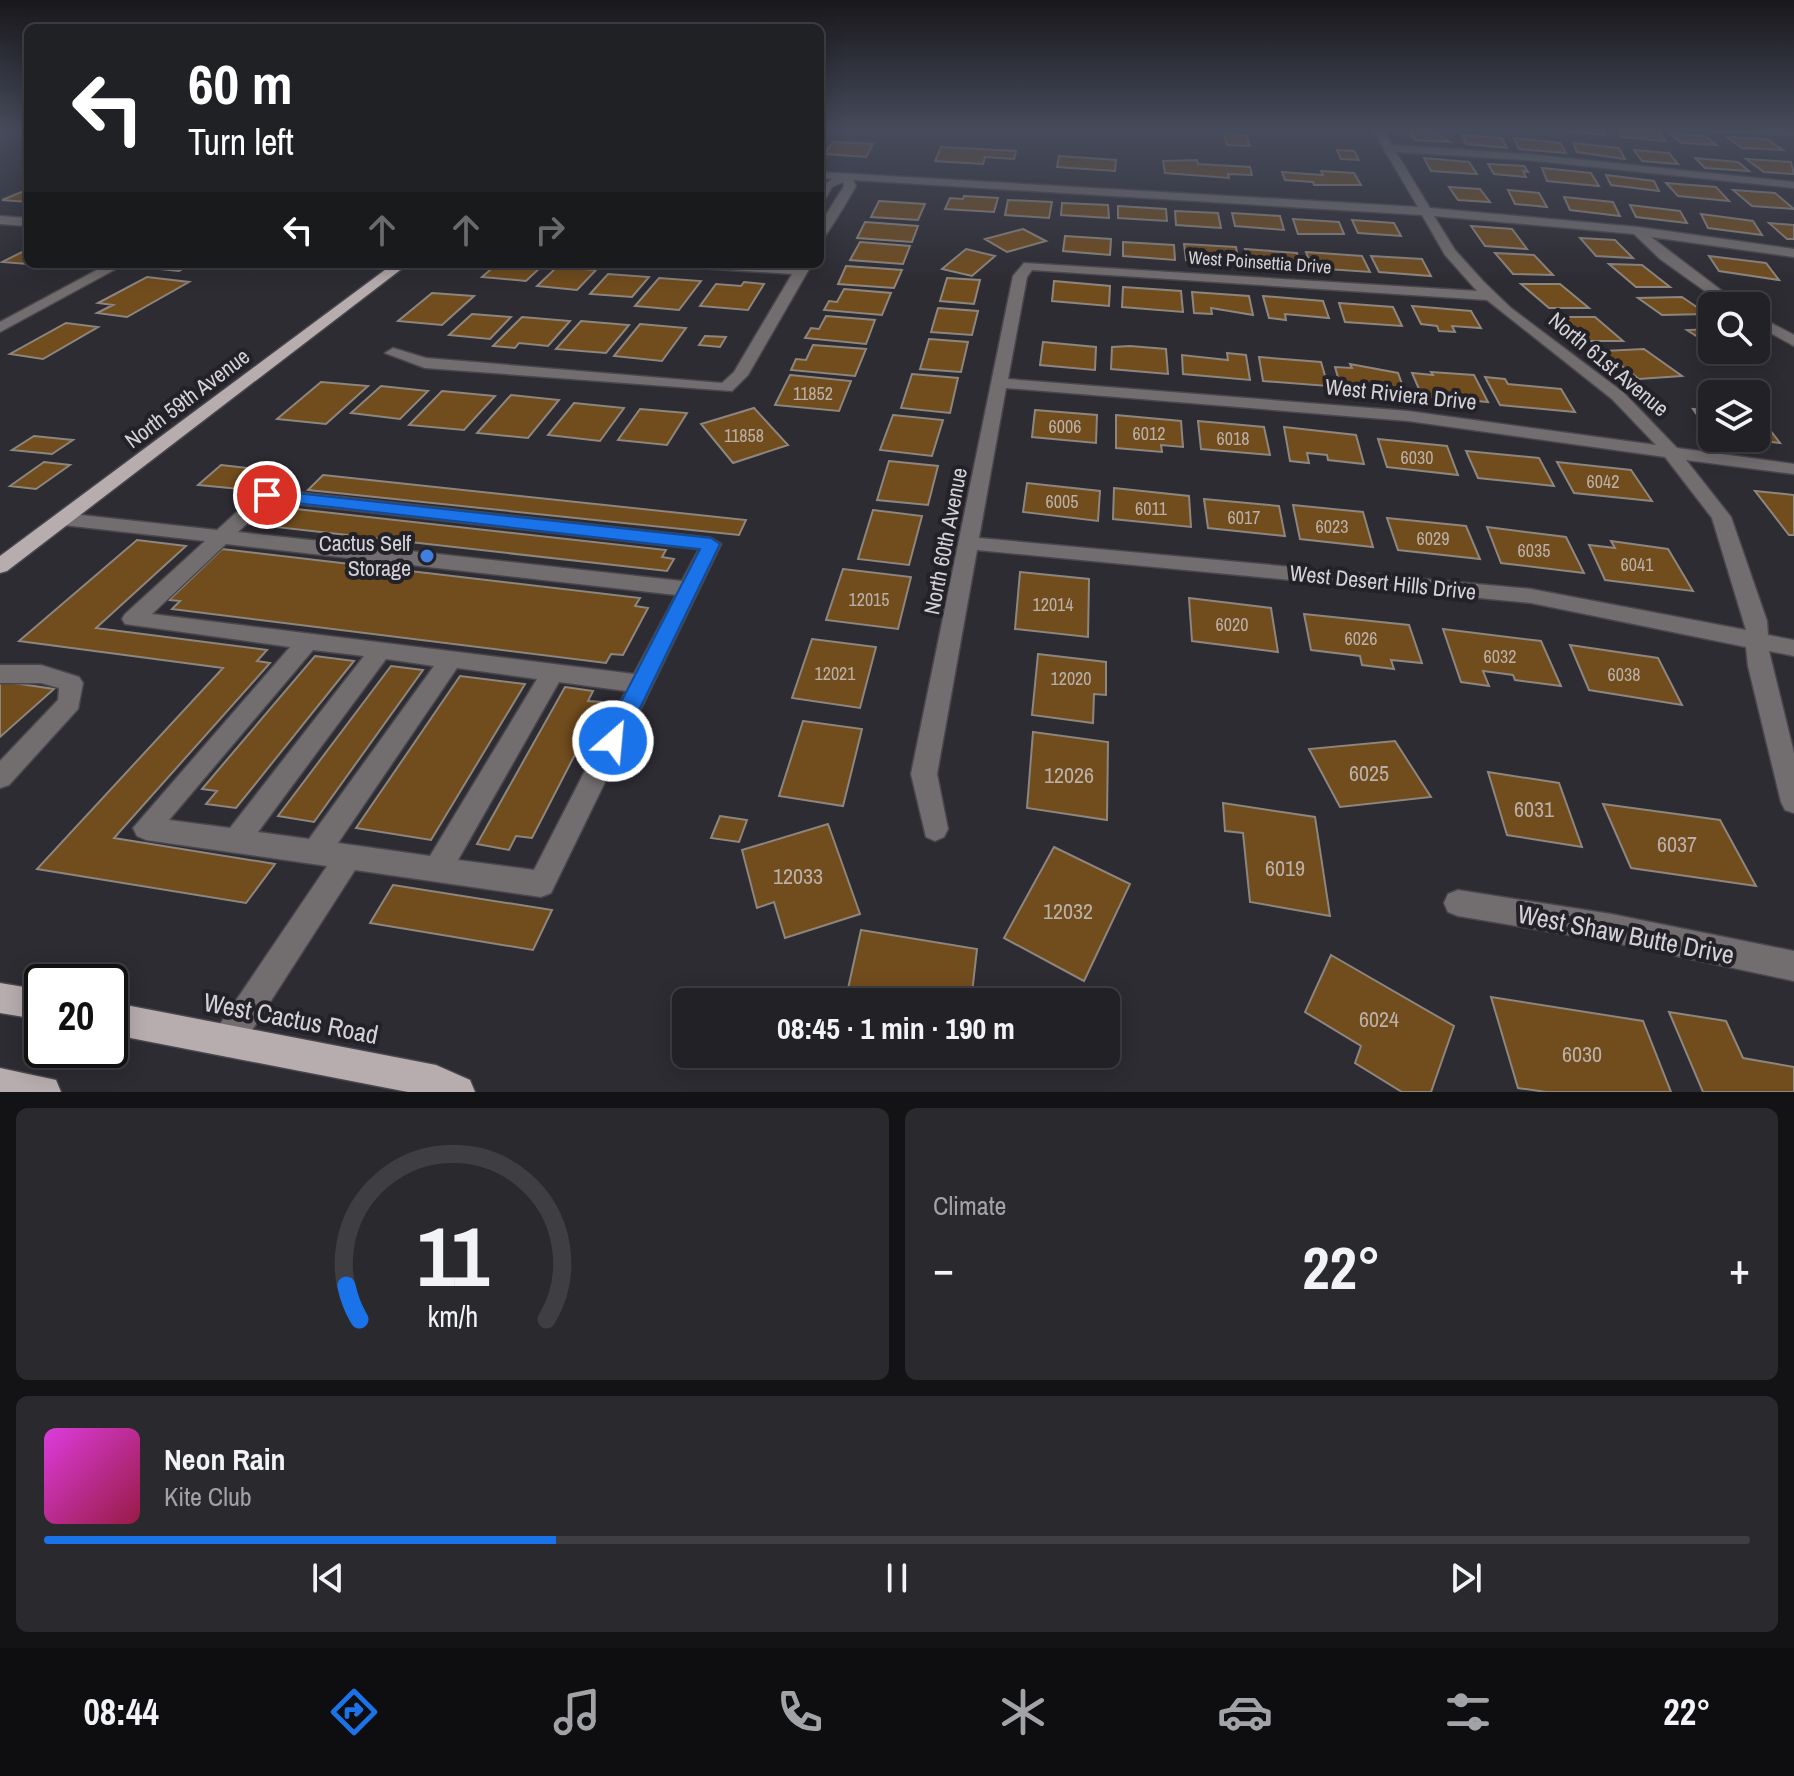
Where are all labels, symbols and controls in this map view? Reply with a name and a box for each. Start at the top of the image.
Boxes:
text: 60 m [188,46,293,121]
icon: left [56,56,160,160]
text: Turn left [188,118,294,166]
icon: left [276,208,320,252]
icon: ahead [360,208,404,252]
icon: ahead [444,208,488,252]
icon: right [528,208,572,252]
street label: West Poinsettia Drive [1188,245,1332,279]
map controls [1698,292,1770,452]
button: search [1698,292,1770,364]
street label: North 61st Avenue [1543,305,1675,423]
street label: North 59th Avenue [118,341,256,455]
street label: West Riviera Drive [1324,371,1478,417]
button: layers [1698,380,1770,452]
house number: 11852 [793,381,833,406]
house number: 6006 [1049,414,1081,439]
house number: 6012 [1133,421,1165,446]
house number: 11858 [724,423,764,448]
house number: 6018 [1217,426,1249,451]
house number: 6030 [1401,445,1433,470]
pin [233,461,301,529]
street label: North 60th Avenue [916,465,974,617]
house number: 6042 [1587,469,1619,494]
icon: arrive [245,473,289,517]
house number: 6005 [1046,489,1078,514]
house number: 6011 [1135,496,1168,521]
house number: 6017 [1228,505,1260,530]
house number: 6023 [1316,514,1348,539]
house number: 6029 [1417,526,1449,551]
place label: Cactus Self Storage [319,528,412,583]
house number: 6035 [1518,538,1550,563]
marker: Cactus Self Storage [418,547,436,565]
house number: 6041 [1621,552,1654,577]
street label: West Desert Hills Drive [1288,557,1478,607]
house number: 12015 [848,587,890,612]
house number: 12014 [1032,592,1074,617]
house number: 6020 [1216,612,1248,637]
house number: 6026 [1345,626,1377,651]
house number: 6032 [1484,644,1516,669]
house number: 12021 [814,661,856,686]
house number: 6038 [1608,662,1640,687]
house number: 12020 [1050,666,1092,691]
position arrow [571,699,655,783]
house number: 6025 [1349,758,1389,788]
house number: 12026 [1044,760,1094,790]
house number: 6031 [1514,794,1554,824]
house number: 6037 [1657,829,1697,859]
house number: 6019 [1265,853,1305,883]
house number: 12033 [773,861,823,891]
house number: 12032 [1043,896,1093,926]
street label: West Shaw Butte Drive [1515,896,1737,972]
speed limit sign: 20 [24,964,128,1068]
street label: West Cactus Road [201,984,381,1052]
house number: 6024 [1359,1004,1399,1034]
text: 08:45 · 1 min · 190 m [777,1008,1015,1048]
house number: 6030 [1562,1039,1602,1069]
text: Climate [933,1188,1006,1223]
text: 11 [416,1200,489,1312]
text: 22° [1302,1227,1381,1308]
text: − [933,1238,954,1298]
text: + [1729,1238,1750,1298]
text: km/h [427,1297,478,1336]
text: Neon Rain [164,1439,286,1479]
text: Kite Club [164,1479,252,1514]
icon: previous [306,1556,350,1600]
icon: pause [875,1556,919,1600]
icon: next [1444,1556,1488,1600]
icon: directions [326,1684,382,1740]
icon: music [549,1684,605,1740]
icon: phone [772,1684,828,1740]
icon: climate [995,1684,1051,1740]
icon: car [1217,1684,1273,1740]
icon: filters [1440,1684,1496,1740]
text: 08:44 [83,1688,159,1736]
text: 22° [1663,1688,1711,1736]

